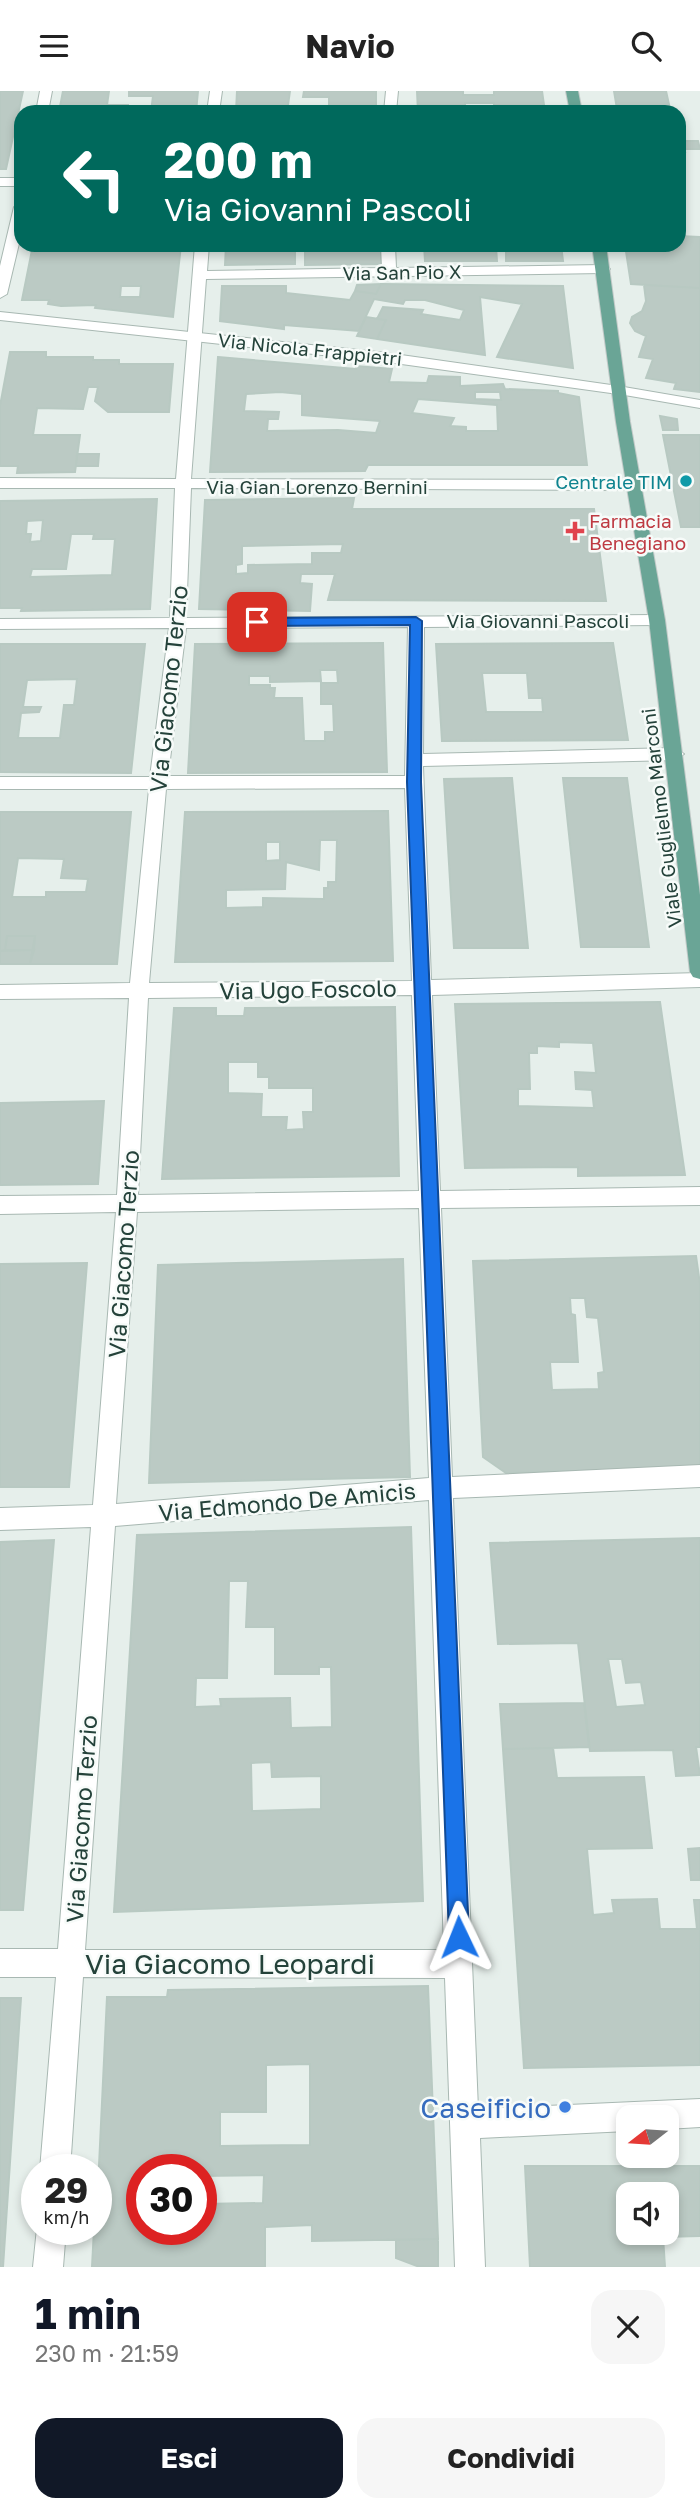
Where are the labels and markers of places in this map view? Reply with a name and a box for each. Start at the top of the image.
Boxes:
place label: Centrale TIM [555,470,672,493]
marker: Centrale TIM [678,473,694,489]
place label: Farmacia Benegiano [589,509,686,554]
marker: Farmacia Benegiano [567,523,583,539]
pin [227,592,287,652]
place label: Caseificio [420,2091,551,2124]
marker: Caseificio [557,2099,573,2115]

